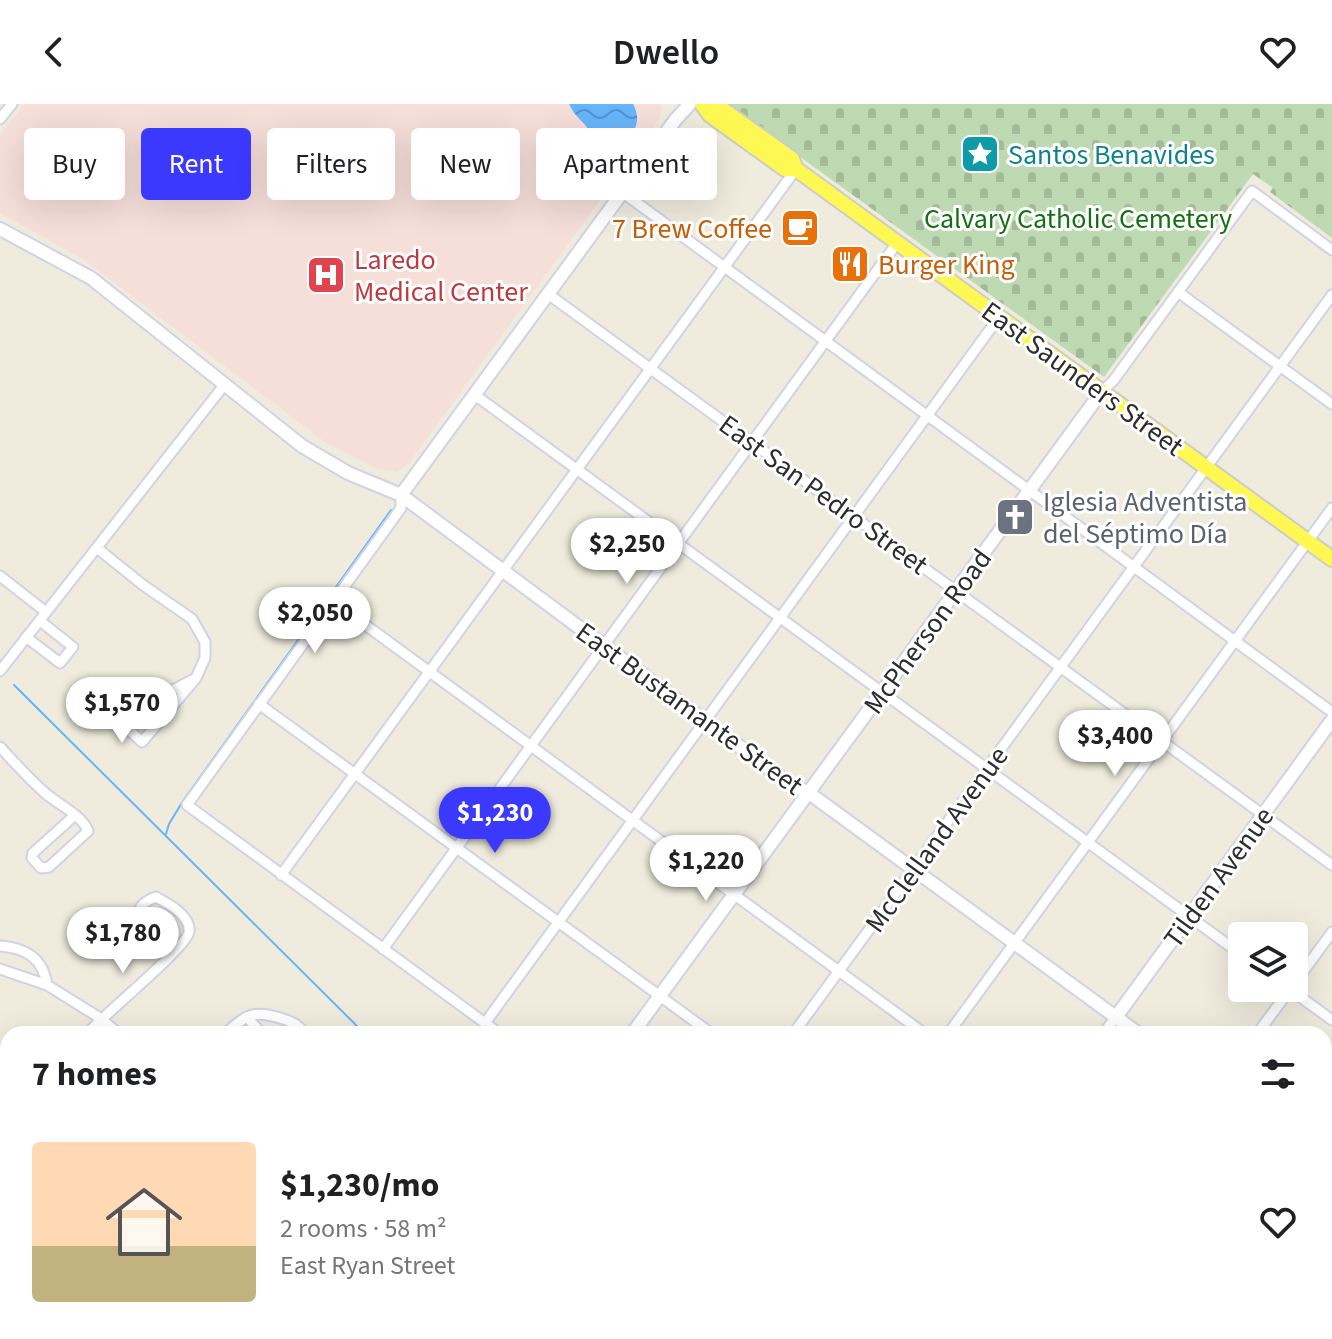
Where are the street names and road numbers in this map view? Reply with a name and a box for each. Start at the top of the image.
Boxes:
street label: East Saunders Street [973,292,1192,466]
street label: East San Pedro Street [711,405,937,585]
street label: McPherson Road [854,541,1001,722]
street label: East Bustamante Street [568,613,812,805]
street label: McClelland Avenue [856,738,1018,941]
street label: Tilden Avenue [1154,799,1284,956]

